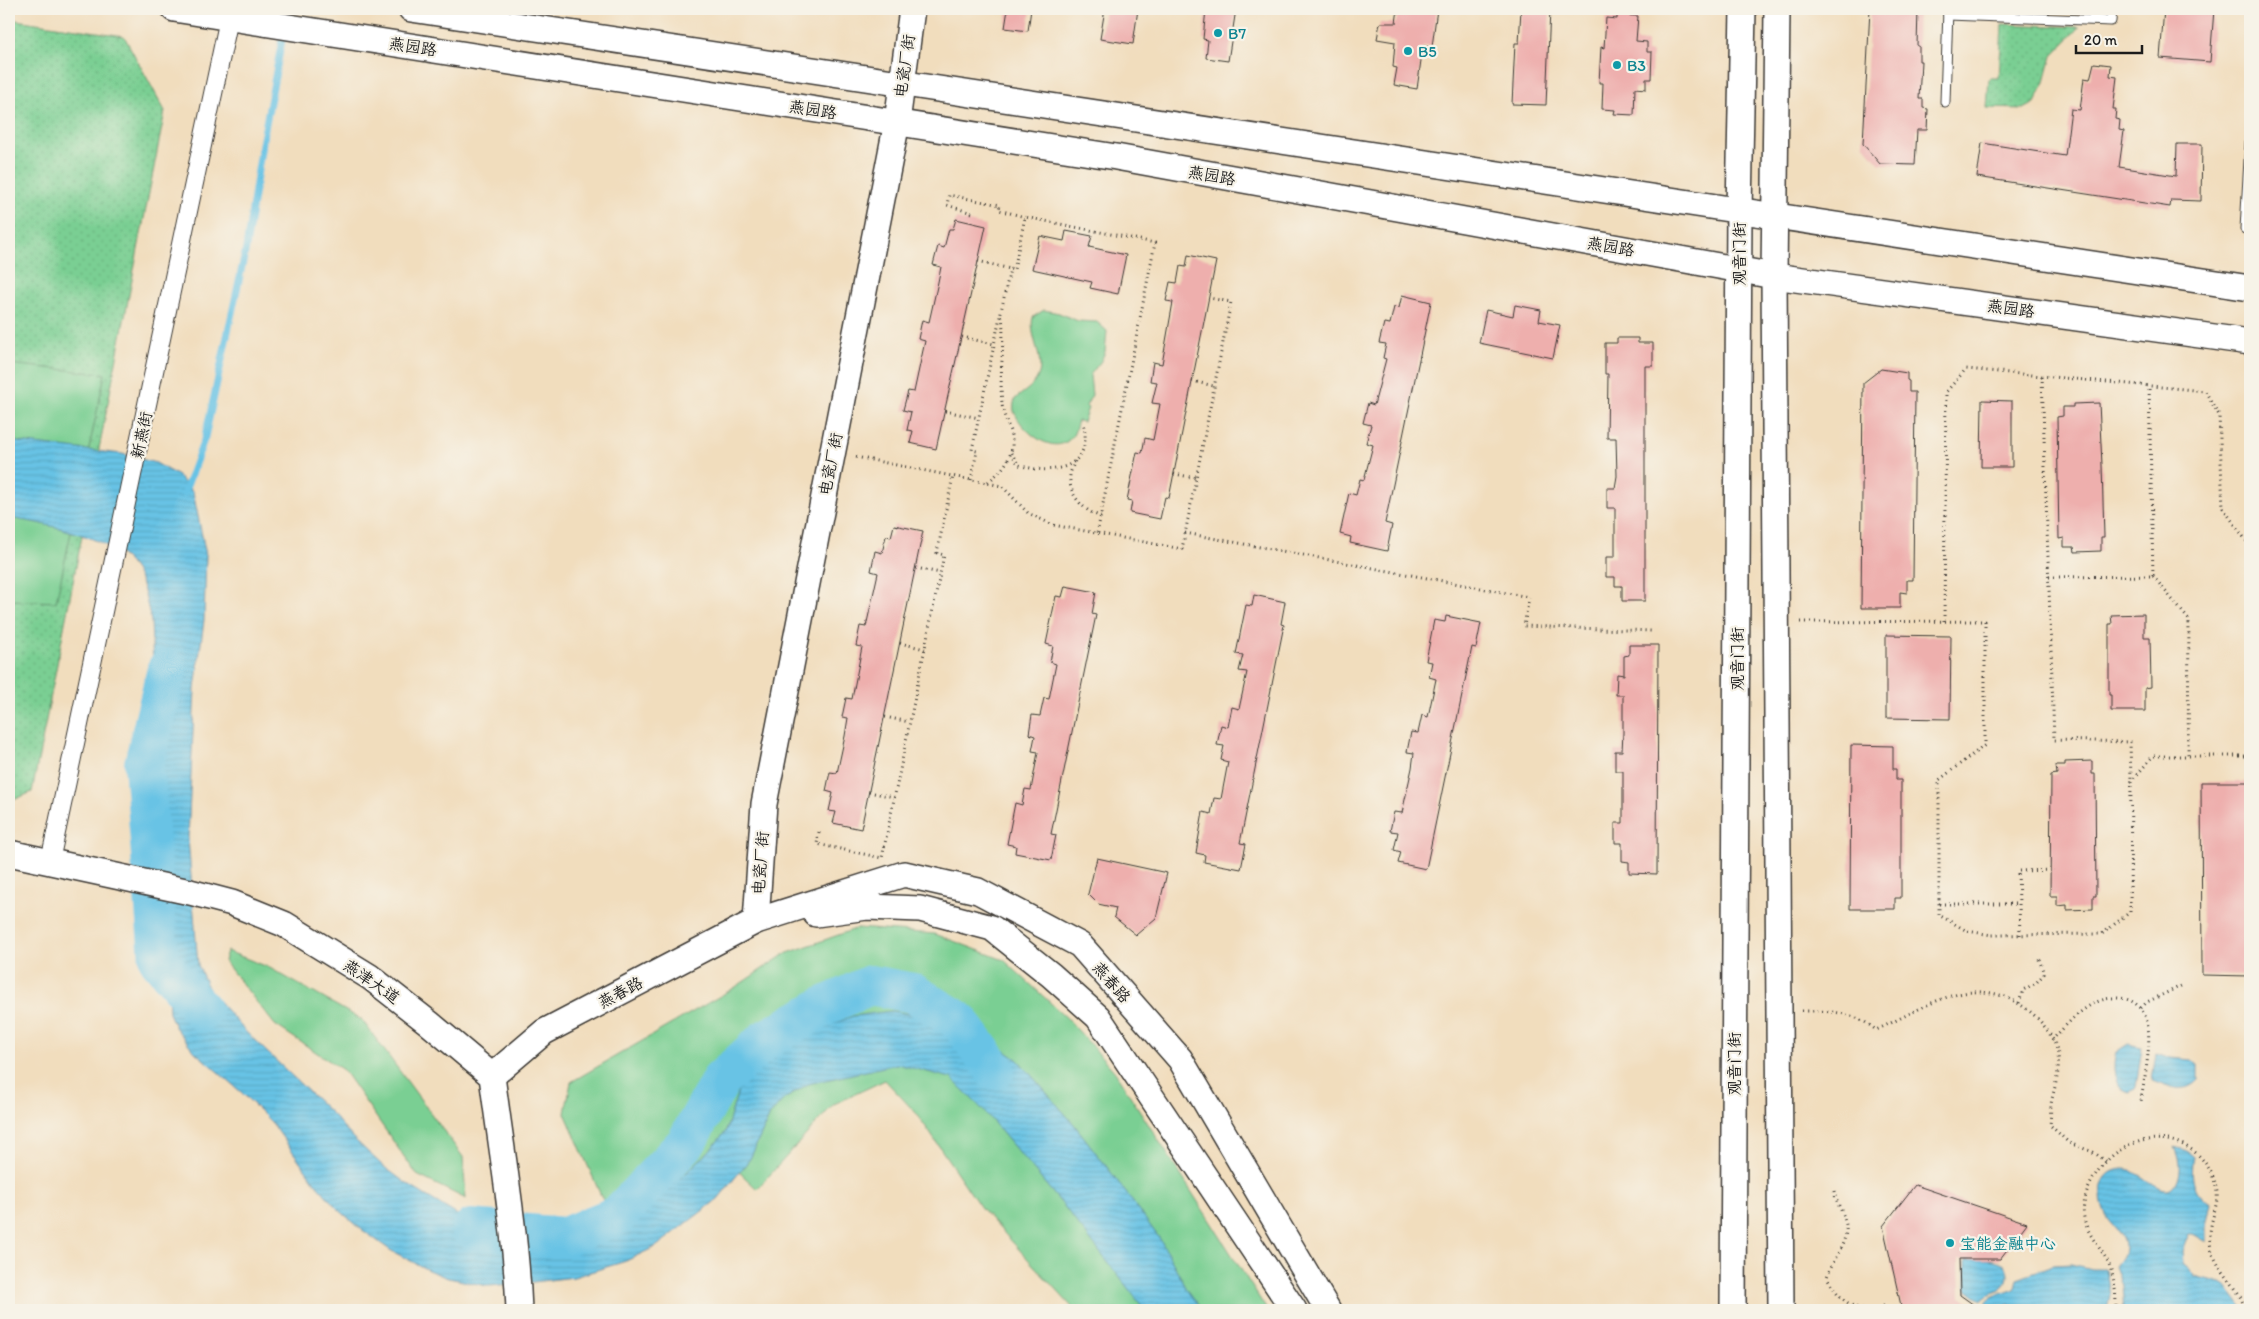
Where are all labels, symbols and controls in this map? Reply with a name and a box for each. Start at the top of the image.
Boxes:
scale bar [2076,22,2143,54]
place label: B7 [1228,24,1246,43]
marker: B7 [1212,27,1224,39]
text: 20 m [2084,31,2118,49]
street label: 燕园路 [388,33,438,60]
street label: 电瓷厂街 [891,33,918,99]
place label: B5 [1418,42,1437,61]
marker: B5 [1402,45,1414,57]
place label: B3 [1627,56,1646,75]
marker: B3 [1611,59,1623,71]
street label: 燕园路 [788,96,838,123]
street label: 燕园路 [1187,162,1237,189]
street label: 观音门街 [1730,222,1749,286]
street label: 燕园路 [1586,233,1636,260]
street label: 燕园路 [1986,296,2036,321]
street label: 新燕街 [127,410,156,461]
street label: 电瓷厂街 [815,431,846,497]
street label: 观音门街 [1728,627,1747,691]
street label: 电瓷厂街 [749,830,772,896]
street label: 燕津大道 [340,955,403,1008]
street label: 燕春路 [1089,958,1135,1007]
street label: 燕春路 [595,973,646,1012]
street label: 观音门街 [1725,1032,1744,1096]
place label: 宝能金融中心 [1960,1234,2056,1253]
marker: 宝能金融中心 [1944,1237,1956,1249]

